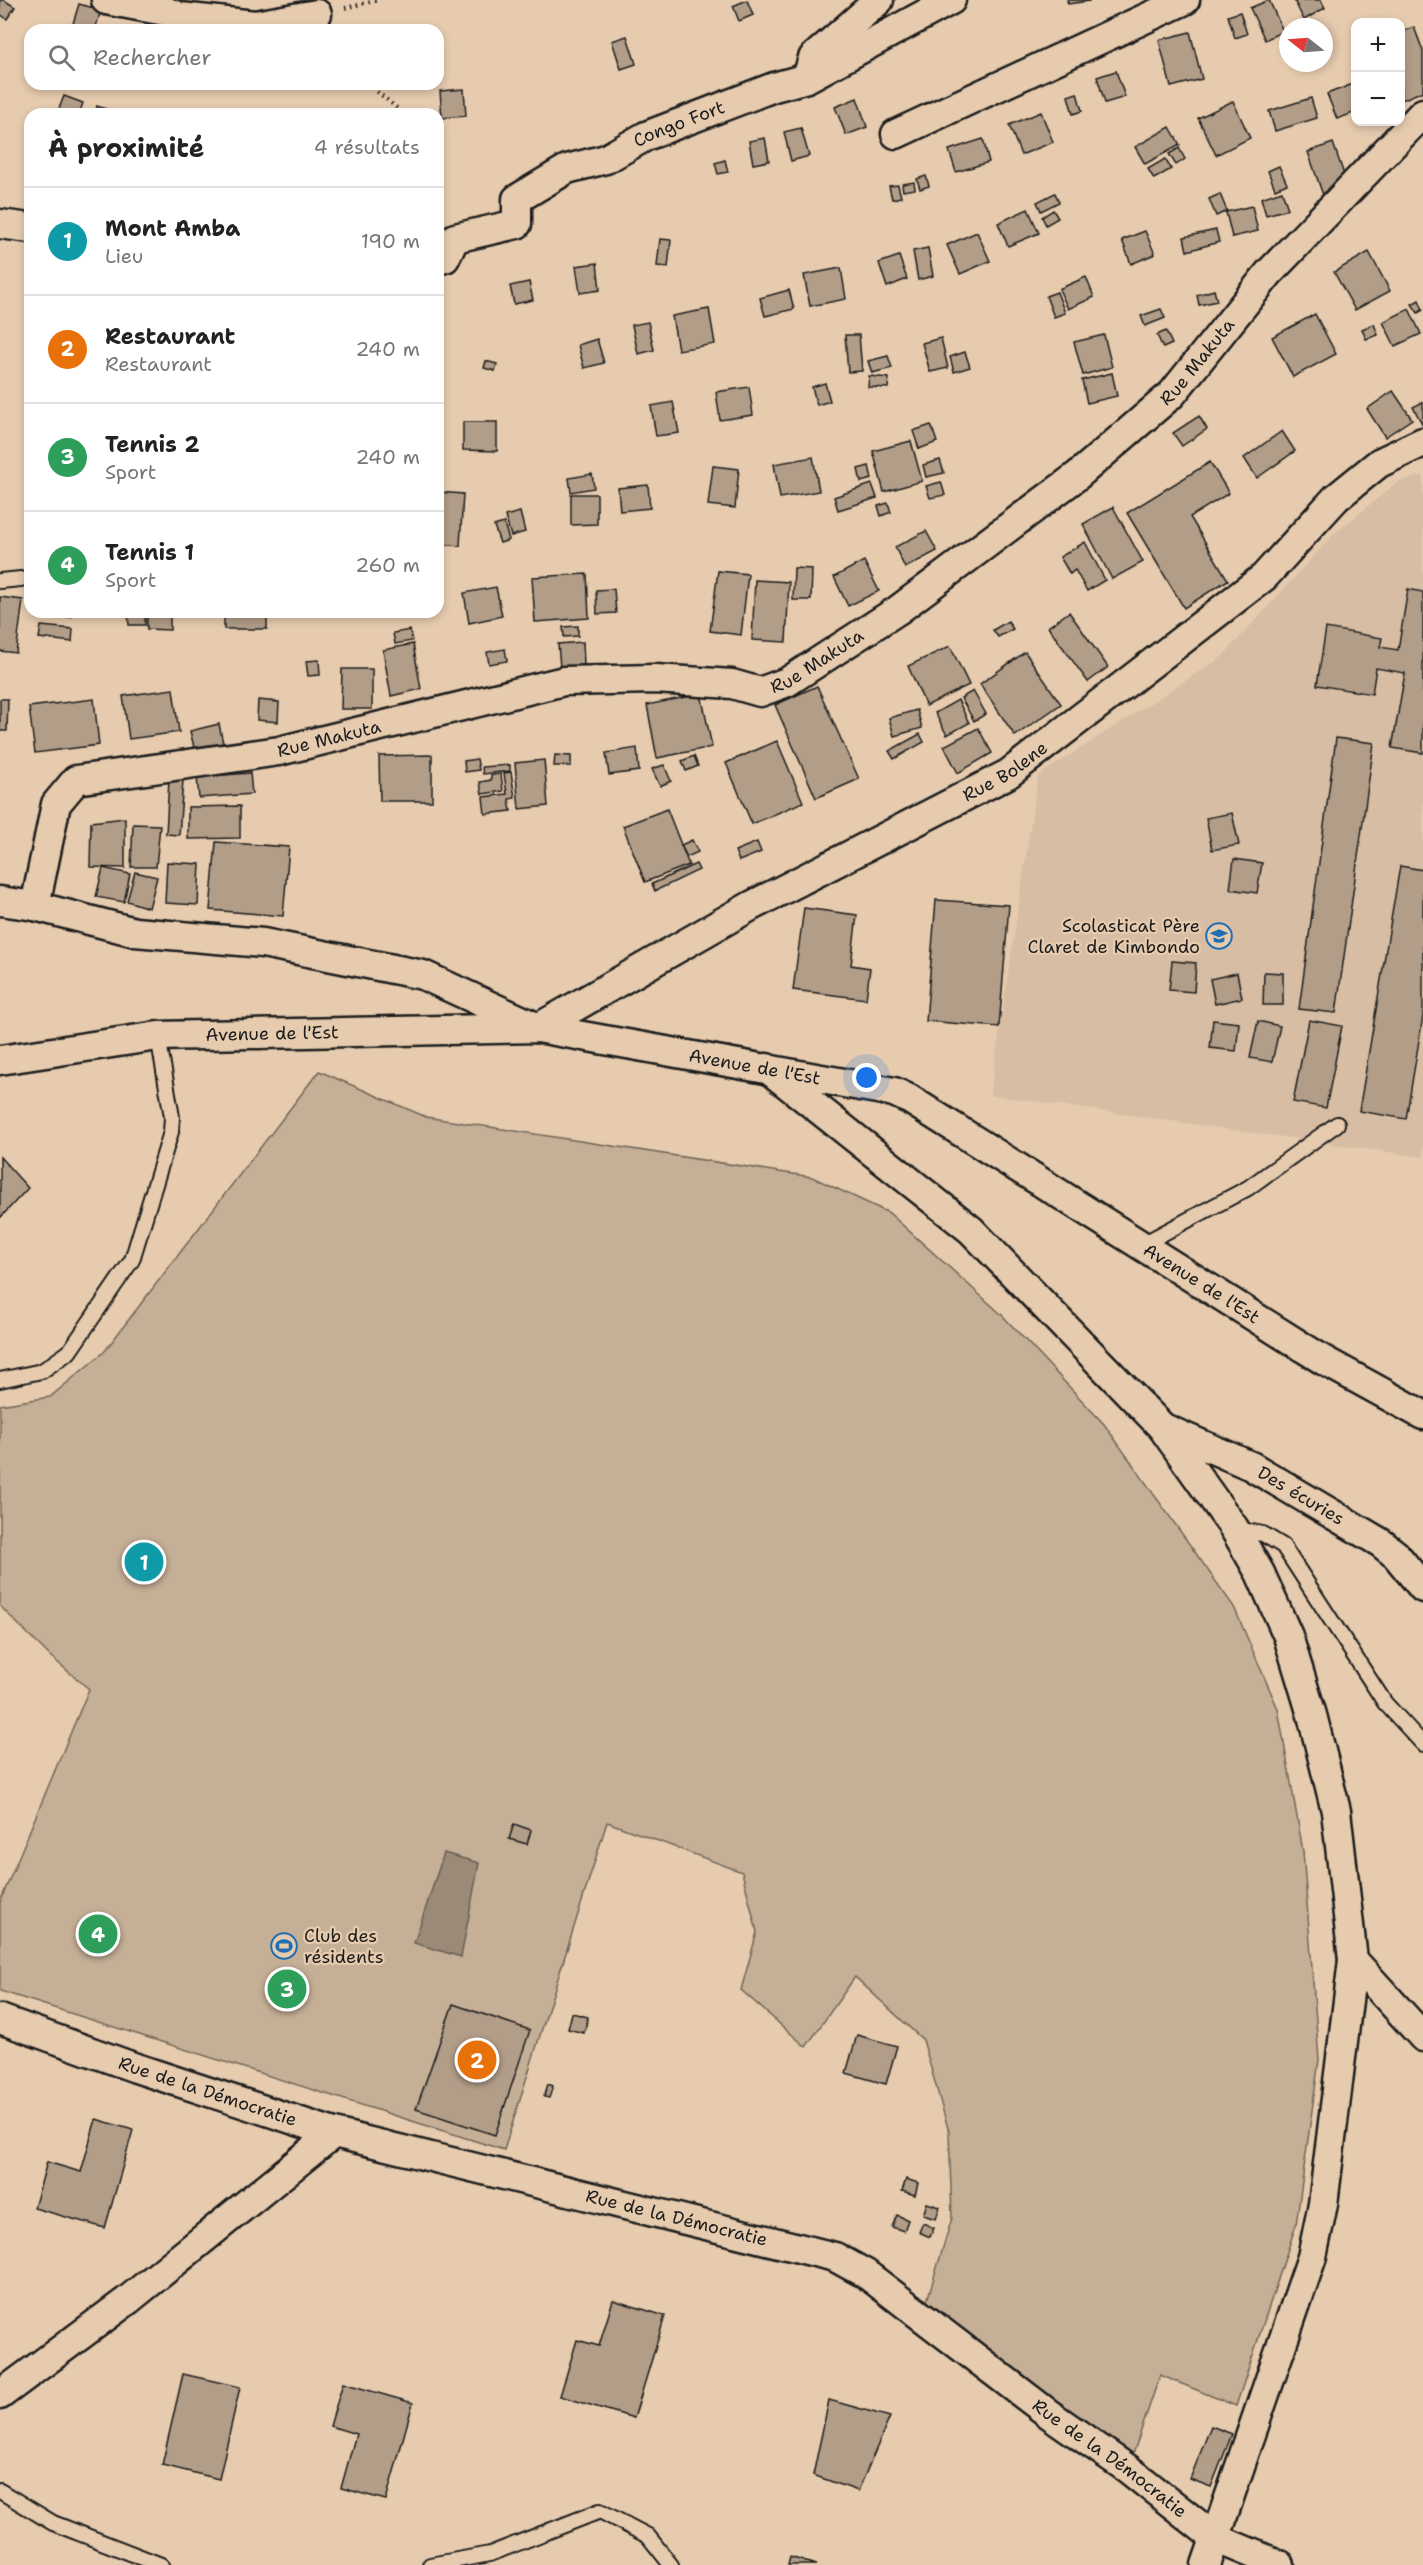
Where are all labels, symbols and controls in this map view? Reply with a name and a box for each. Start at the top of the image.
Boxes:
north arrow [1279,18,1333,72]
map controls [1351,18,1405,126]
button: + [1351,18,1405,72]
search box [24,24,444,90]
icon: search [45,41,78,74]
text: Rechercher [93,43,212,72]
button: − [1351,72,1405,126]
street label: Congo Fort [629,95,728,153]
text: À proximité [48,130,204,165]
text: 4 résultats [314,134,420,160]
text: Mont Amba [105,214,240,243]
text: 1 [63,228,72,254]
text: 190 m [361,228,420,254]
text: Lieu [105,243,143,269]
street label: Rue Makuta [1155,314,1240,411]
text: Restaurant [105,322,235,351]
text: 2 [61,336,75,362]
text: 240 m [355,336,420,362]
text: Restaurant [105,351,212,377]
text: Tennis 2 [105,430,200,459]
text: 3 [61,444,75,470]
text: 240 m [355,444,420,470]
text: Sport [105,459,156,485]
text: Tennis 1 [105,538,194,567]
text: 4 [61,552,75,578]
text: 260 m [355,552,420,578]
text: Sport [105,567,156,593]
street label: Rue Makuta [767,624,868,699]
street label: Rue Makuta [275,714,383,763]
street label: Rue Bolene [958,736,1052,807]
place label: Scolasticat Père Claret de Kimbondo [1027,914,1200,959]
school or university icon: Scolasticat Père Claret de Kimbondo [1204,921,1234,951]
street label: Avenue de l'Est [205,1020,339,1047]
street label: Avenue de l'Est [687,1043,823,1091]
your location [852,1063,881,1092]
street label: Avenue de l'Est [1139,1238,1264,1329]
street label: Des écuries [1253,1461,1349,1531]
pin: 1 [124,1540,164,1584]
pin: 4 [78,1912,118,1956]
place label: Club des résidents [304,1924,384,1969]
sports icon: Club des résidents [269,1931,299,1961]
pin: 3 [268,1966,306,2012]
pin: 2 [458,2038,496,2082]
street label: Rue de la Démocratie [115,2051,300,2132]
street label: Rue de la Démocratie [583,2184,770,2252]
street label: Rue de la Démocratie [1027,2394,1192,2523]

